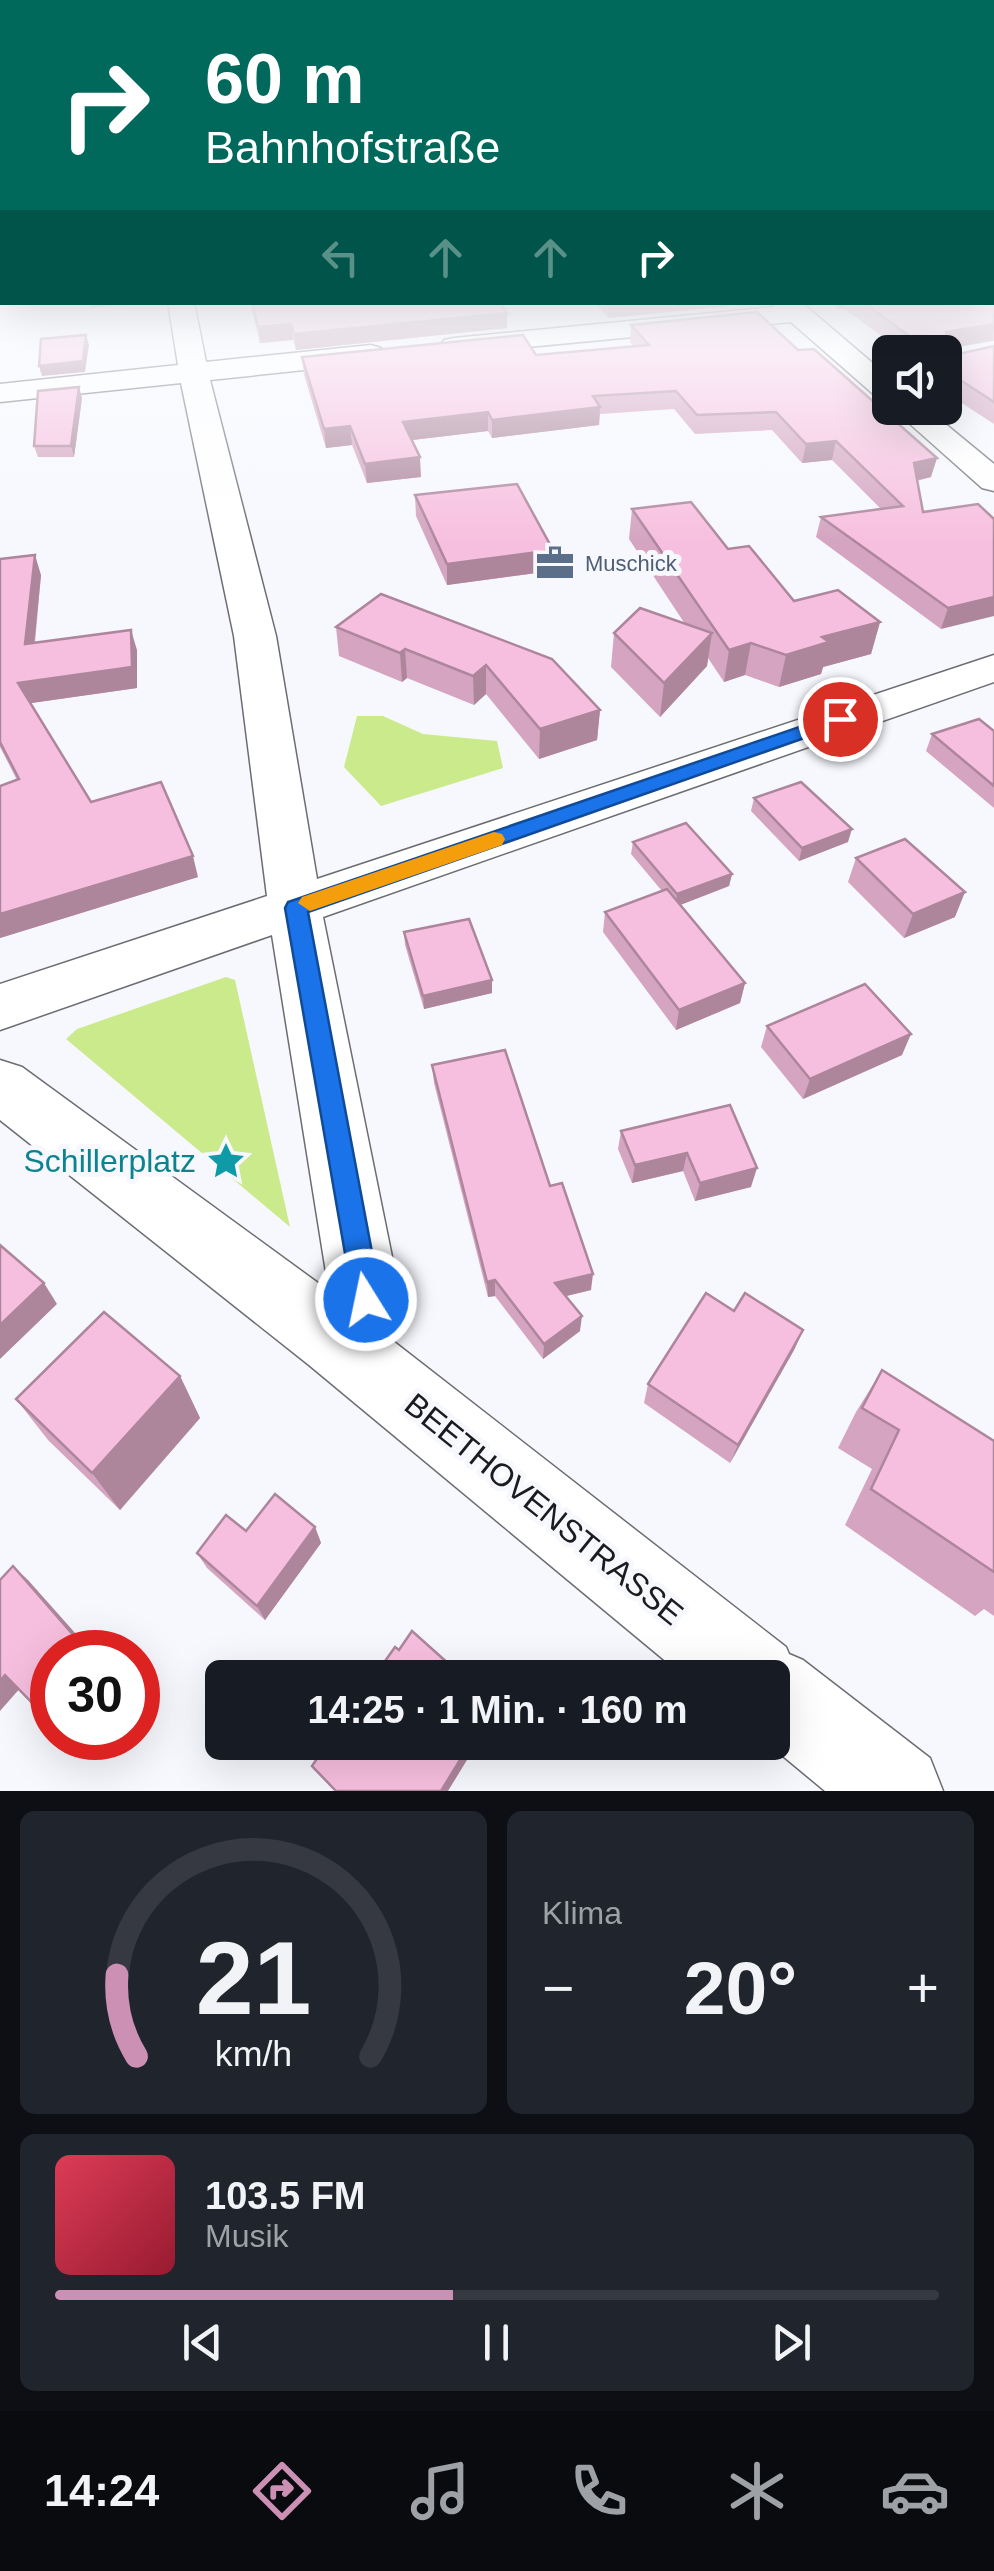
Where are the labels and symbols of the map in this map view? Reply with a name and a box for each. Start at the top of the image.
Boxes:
office icon: Muschick [534,542,576,584]
place label: Muschick [585,551,678,576]
pin [798,677,883,762]
place icon: Schillerplatz [205,1140,247,1182]
place label: Schillerplatz [23,1143,196,1179]
position arrow [314,1248,418,1352]
street label: BEETHOVENSTRASSE [398,1386,690,1632]
speed limit sign: 30 [30,1630,160,1760]

